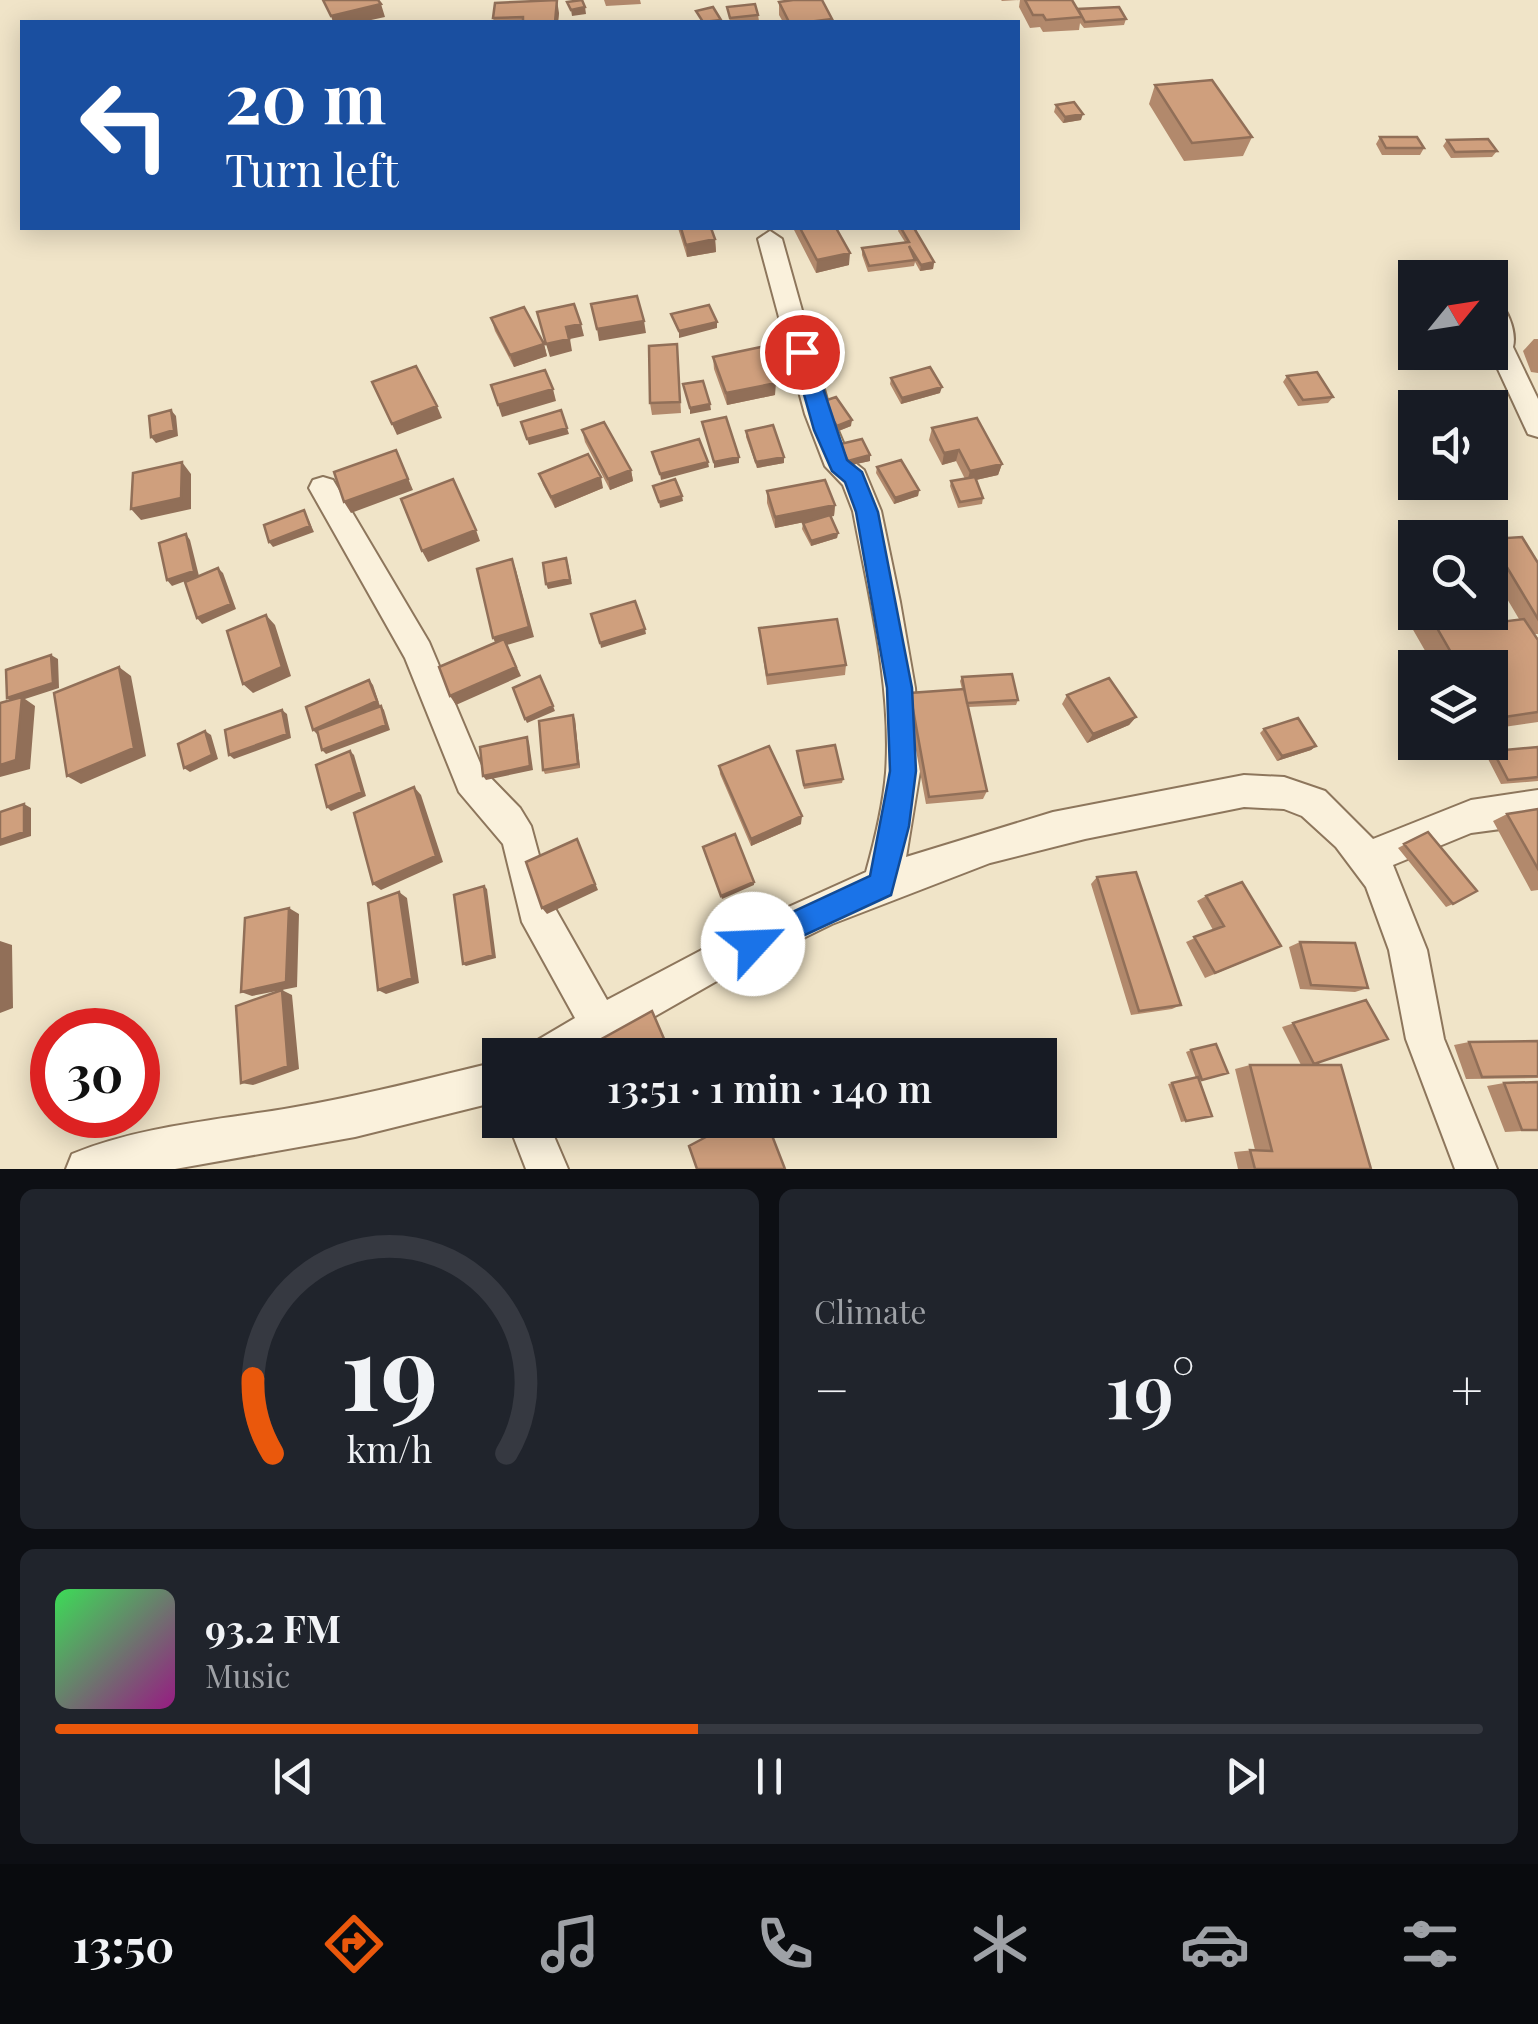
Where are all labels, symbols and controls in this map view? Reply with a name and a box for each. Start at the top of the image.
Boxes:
text: 20 m [225,48,386,142]
icon: left [60,60,190,190]
text: Turn left [225,138,399,198]
north arrow [1398,260,1508,370]
map controls [1398,260,1508,760]
pin [760,310,845,395]
icon: arrive [775,325,830,380]
button: sound [1398,390,1508,500]
button: search [1398,520,1508,630]
button: layers [1398,650,1508,760]
position arrow [701,892,805,996]
speed limit sign: 30 [30,1008,160,1138]
text: 13:51 · 1 min · 140 m [607,1062,932,1113]
text: Climate [814,1289,926,1332]
text: 19 [341,1298,438,1437]
text: 19° [1105,1338,1195,1438]
text: − [814,1351,850,1425]
text: + [1451,1351,1483,1425]
text: km/h [347,1424,432,1472]
text: 93.2 FM [205,1602,341,1653]
text: Music [205,1653,290,1696]
icon: previous [266,1749,321,1804]
icon: pause [742,1749,797,1804]
icon: next [1218,1749,1273,1804]
icon: directions [319,1909,389,1979]
icon: music [535,1909,605,1979]
icon: phone [750,1909,820,1979]
icon: climate [965,1909,1035,1979]
icon: car [1180,1909,1250,1979]
icon: filters [1395,1909,1465,1979]
text: 13:50 [73,1914,174,1974]

